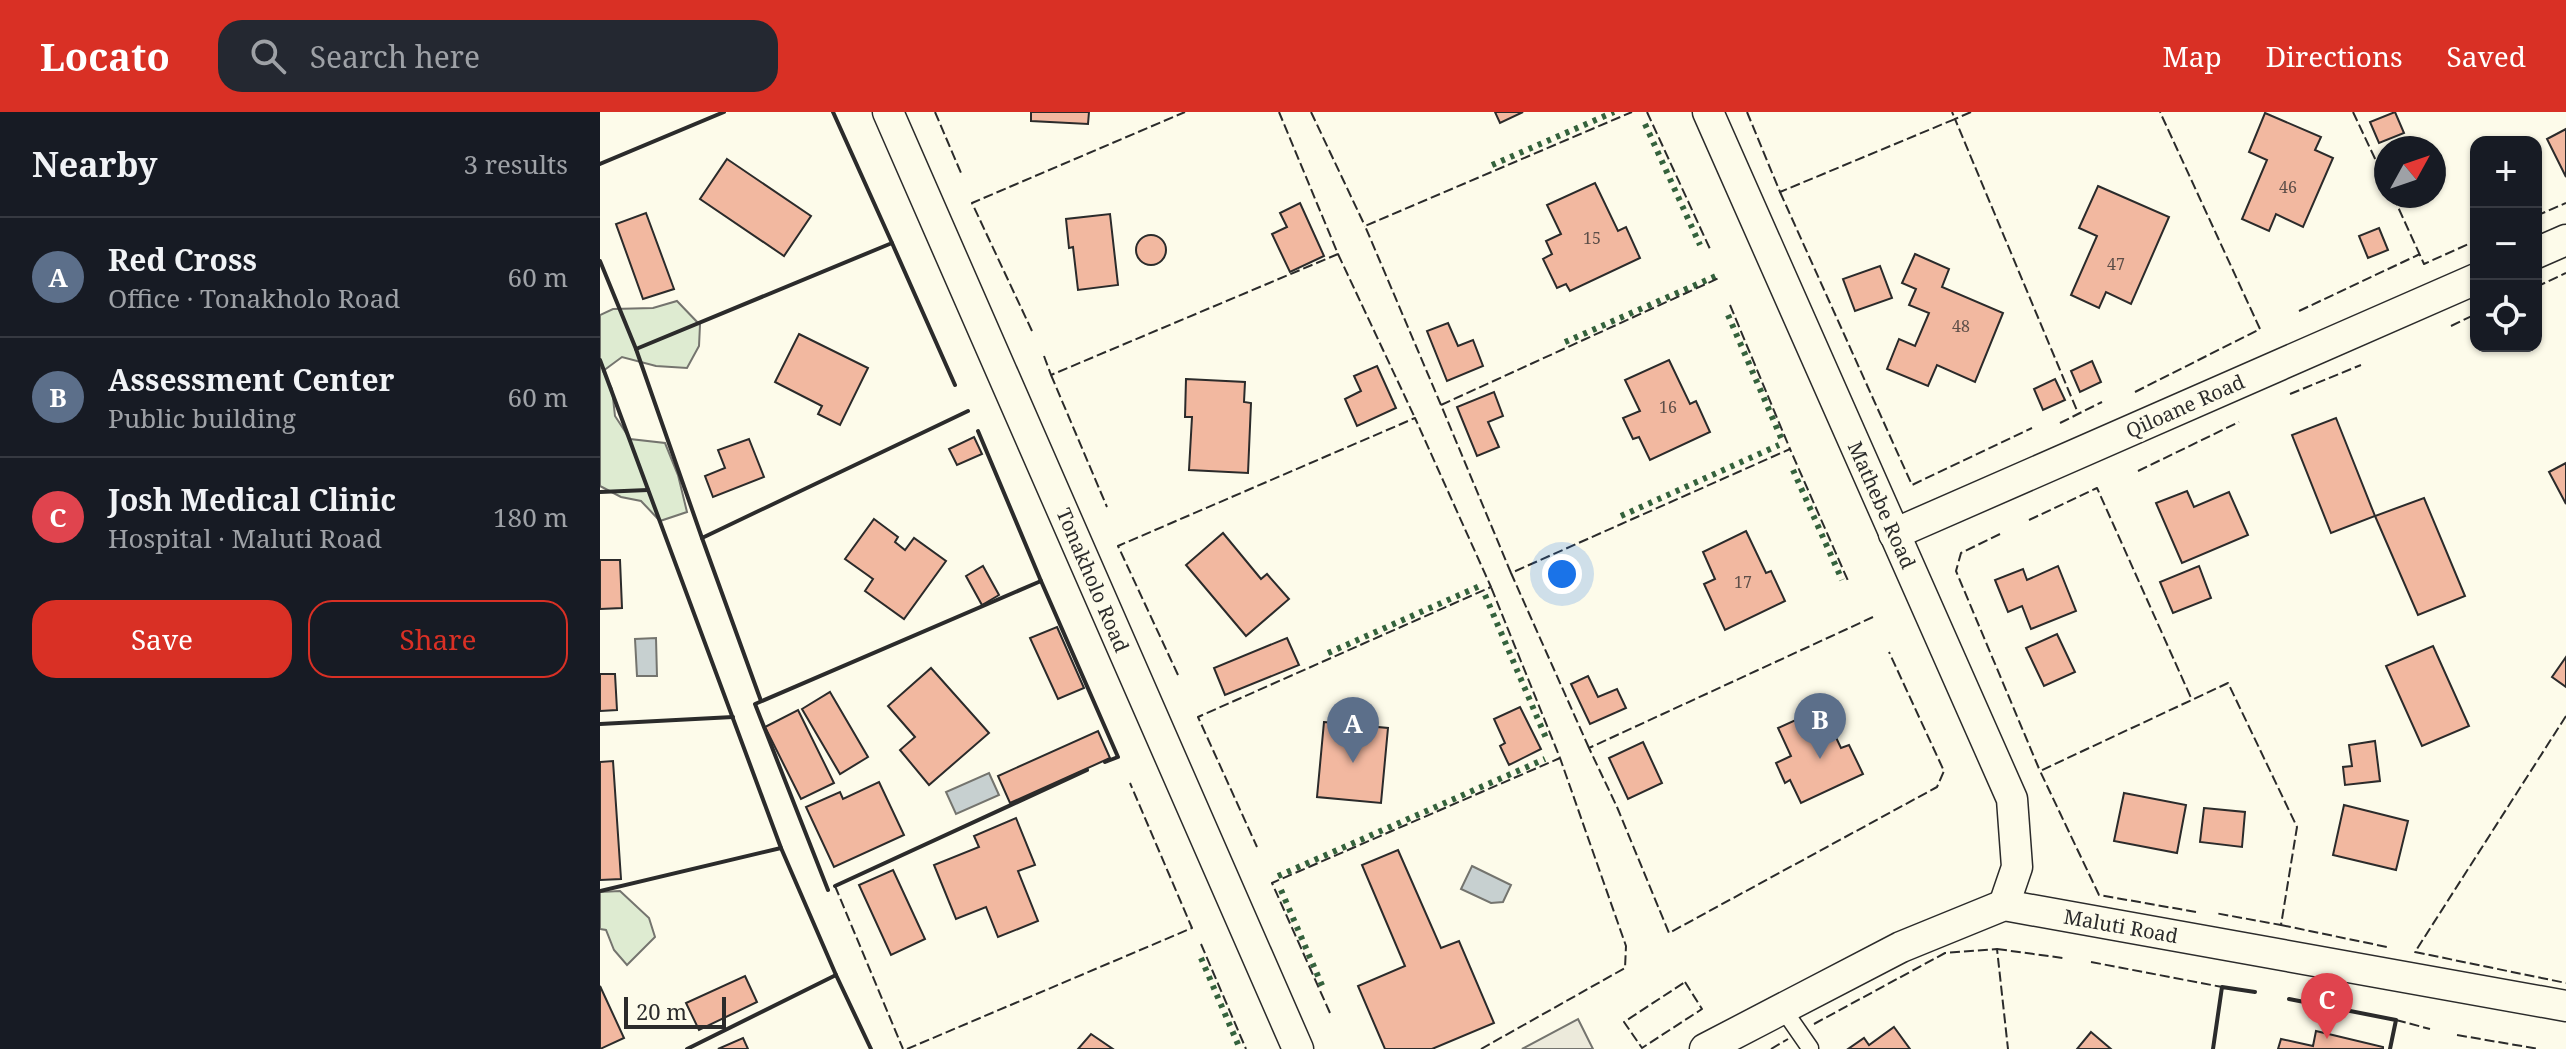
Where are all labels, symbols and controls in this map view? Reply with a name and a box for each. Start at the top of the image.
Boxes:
search box [218,20,778,92]
text: Locato [40,30,170,82]
icon: search [246,34,290,78]
text: Search here [310,36,480,77]
text: Map [2162,37,2222,75]
text: Directions [2266,37,2403,75]
text: Saved [2447,37,2526,75]
north arrow [2374,136,2446,208]
map controls [2470,136,2542,352]
button: + [2470,136,2542,208]
text: Nearby [32,141,158,187]
text: 3 results [463,146,568,182]
house number: 46 [2279,176,2297,198]
button: − [2470,208,2542,280]
house number: 15 [1583,227,1601,249]
text: Red Cross [108,239,257,280]
house number: 47 [2107,253,2125,275]
text: A [48,259,68,295]
text: 60 m [508,259,568,295]
text: Office · Tonakholo Road [108,280,400,316]
button: locate [2470,280,2542,352]
house number: 48 [1952,315,1970,337]
text: Assessment Center [108,359,394,400]
street label: Qiloane Road [2121,368,2249,444]
text: B [49,379,67,415]
text: 60 m [508,379,568,415]
house number: 16 [1659,396,1677,418]
text: Public building [108,400,296,436]
street label: Mathebe Road [1842,437,1922,573]
text: Josh Medical Clinic [108,479,396,520]
text: C [49,499,67,535]
text: 180 m [493,499,568,535]
street label: Tonakholo Road [1050,504,1136,656]
text: Hospital · Maluti Road [108,520,382,556]
your location [1542,554,1582,594]
house number: 17 [1734,571,1752,593]
button: Save [32,600,292,678]
button: Share [308,600,568,678]
pin: B [1794,693,1846,759]
pin: A [1327,697,1379,763]
street label: Maluti Road [2062,903,2180,949]
pin: C [2301,973,2353,1039]
scale bar [624,993,726,1029]
text: 20 m [636,996,687,1026]

